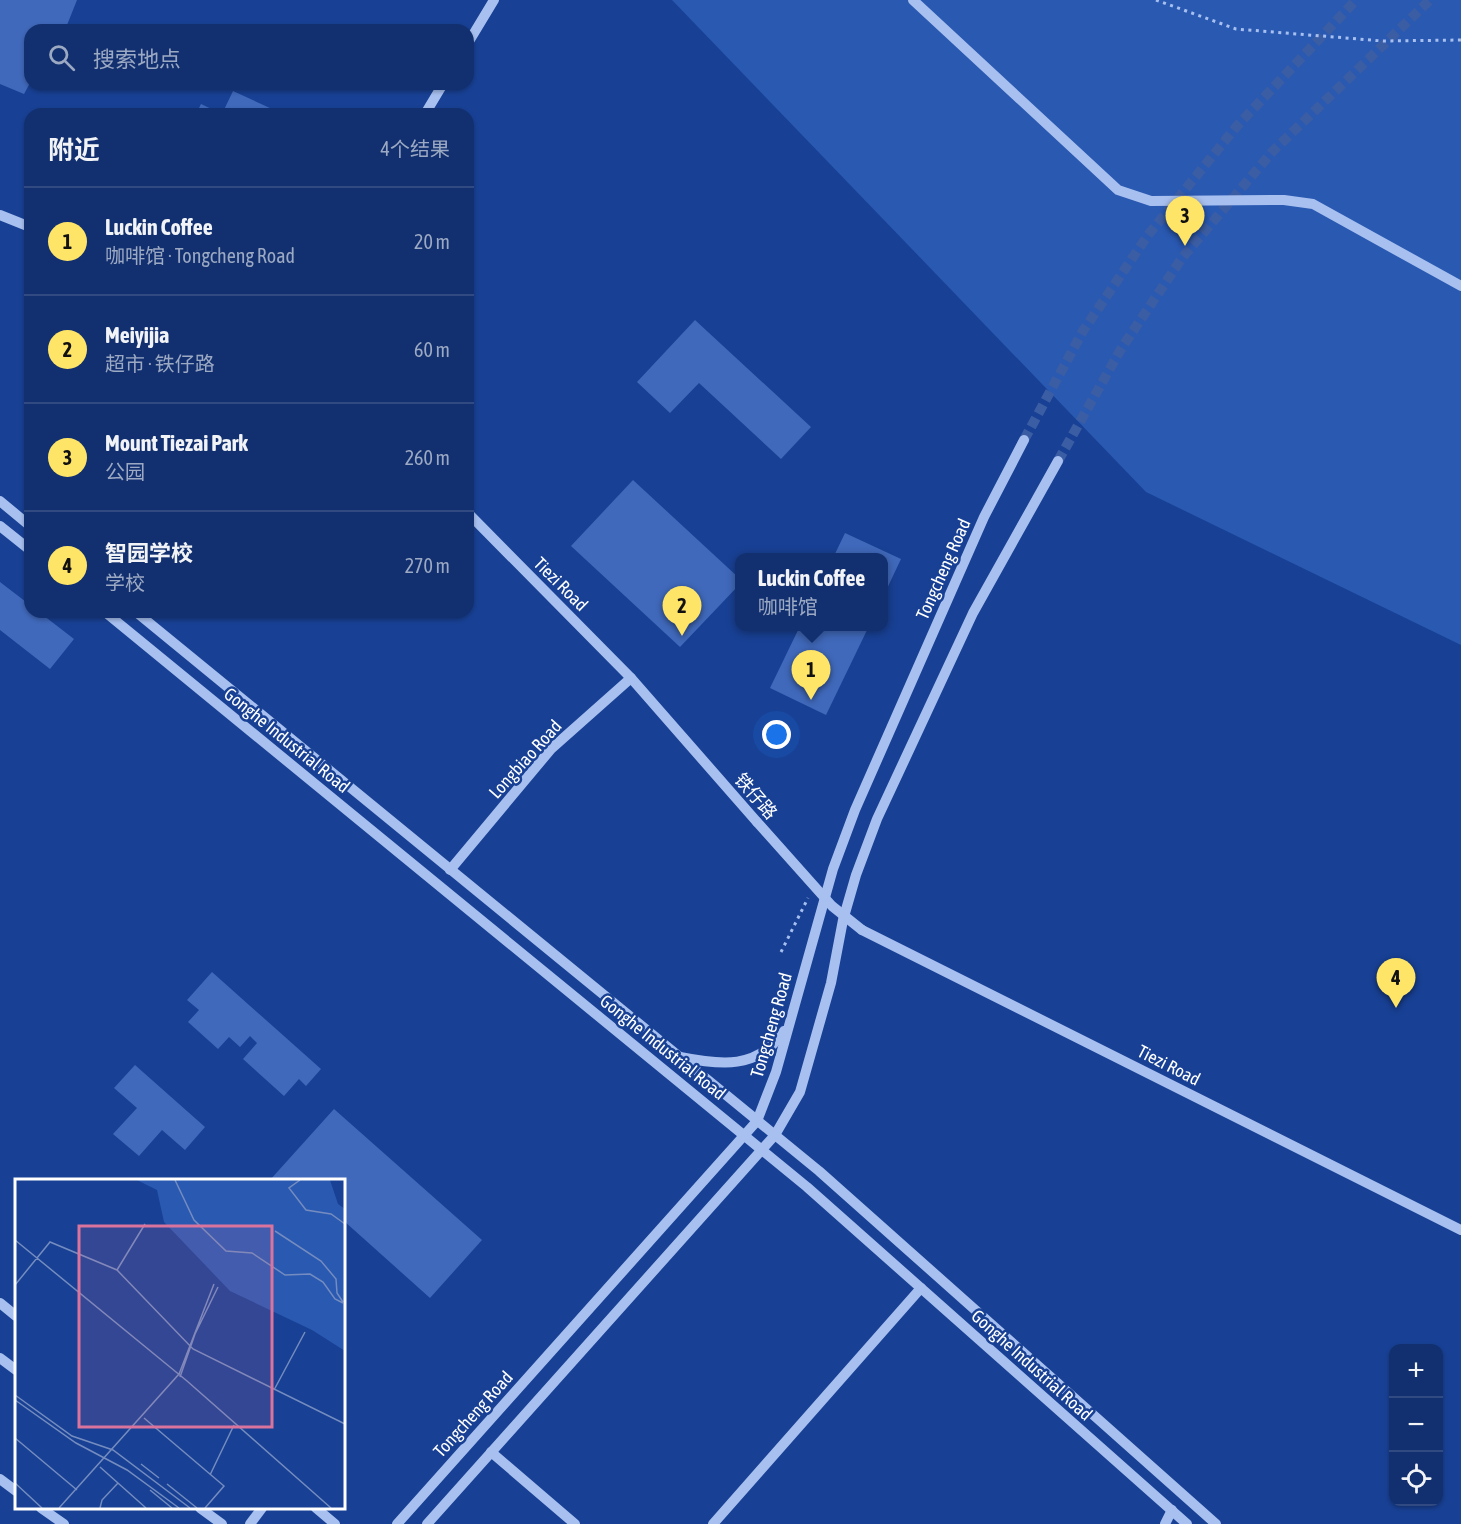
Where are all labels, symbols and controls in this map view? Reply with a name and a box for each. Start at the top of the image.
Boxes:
search box [24,24,474,90]
icon: search [45,41,78,74]
text: 搜索地点 [93,46,181,72]
text: 附近 [48,135,100,165]
text: 4个结果 [381,137,450,160]
pin: 3 [1166,196,1204,246]
text: Luckin Coffee [105,214,213,240]
text: 1 [63,230,72,253]
text: 20 m [414,230,450,253]
text: 咖啡馆 · Tongcheng Road [105,244,295,267]
text: Meiyijia [105,322,169,348]
text: 2 [63,338,72,361]
text: 60 m [414,338,450,361]
text: 超市 · 铁仔路 [105,352,215,375]
text: Mount Tiezai Park [105,430,248,456]
text: 3 [63,446,72,469]
text: 260 m [405,446,450,469]
text: 公园 [105,460,145,483]
street label: Tongcheng Road [911,515,975,623]
text: 智园学校 [105,540,193,566]
street label: Tiezi Road [530,553,592,615]
popup [735,553,888,631]
text: 4 [63,554,72,577]
text: 270 m [405,554,450,577]
text: Luckin Coffee [758,565,865,591]
text: 学校 [105,571,145,594]
pin: 2 [662,586,702,636]
text: 咖啡馆 [758,595,818,618]
pin: 1 [792,650,830,700]
street label: Gonghe Industrial Road [220,683,354,797]
street label: Longbiao Road [484,715,566,803]
your location [762,720,791,749]
street label: 铁仔路 [730,769,782,823]
pin: 4 [1376,958,1416,1008]
street label: Tongcheng Road [746,970,796,1080]
street label: Gonghe Industrial Road [596,990,730,1104]
street label: Tiezi Road [1134,1040,1204,1090]
inset map [15,1179,345,1509]
street label: Gonghe Industrial Road [967,1305,1097,1425]
map controls [1389,1344,1443,1506]
button: + [1389,1344,1443,1398]
street label: Tongcheng Road [429,1367,517,1461]
button: − [1389,1398,1443,1452]
button: locate [1389,1452,1443,1506]

